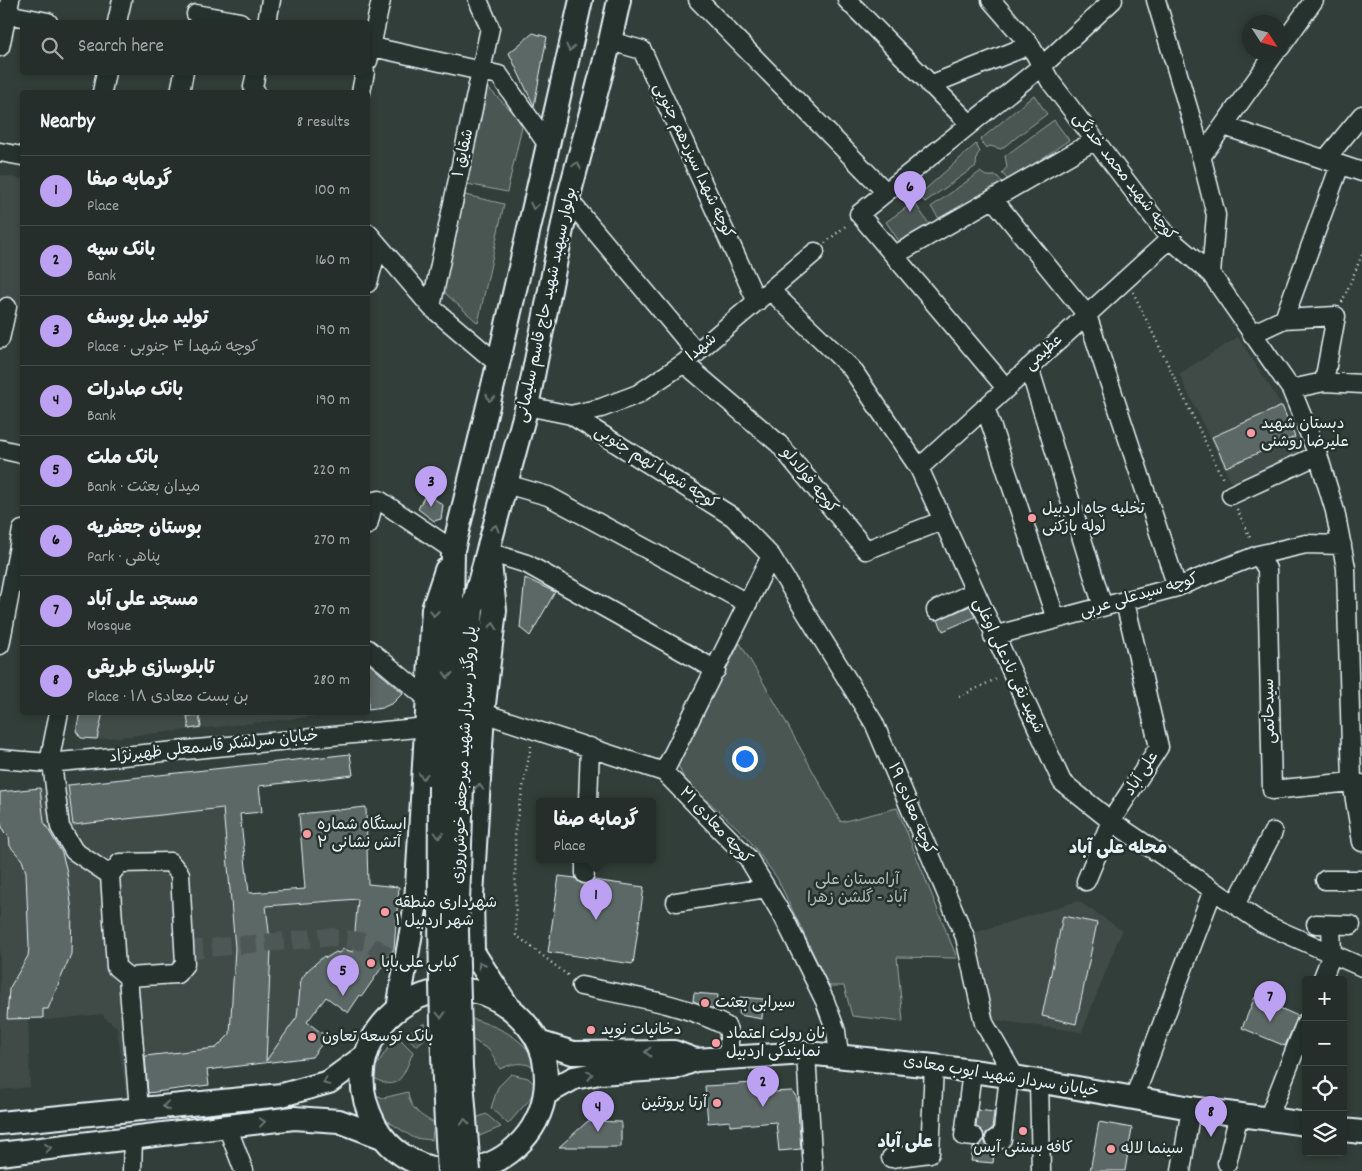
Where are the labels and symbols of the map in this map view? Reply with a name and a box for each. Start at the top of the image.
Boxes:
north arrow [1242,15,1287,60]
one-way arrow [566,43,576,52]
street label: کوچه شهدا سیزدهم جنوبی [647,79,739,243]
street label: کوچه شهید محمد خدنگی [1066,108,1182,246]
street label: شقایق ۱ [448,127,480,179]
one-way arrow [572,162,582,170]
pin: 6 [894,171,926,212]
street label: بولوار سپهبد شهید حاج قاسم سلیمانی [511,185,583,425]
one-way arrow [529,202,540,210]
street label: شهدا [682,328,722,368]
street label: عظیمی [1020,329,1068,377]
one-way arrow [485,394,496,403]
place label: دبستان شهید علیرضا روشنی [1261,413,1349,454]
street label: کوچه شهدا نهم جنوبی [590,421,723,516]
marker: دبستان شهید علیرضا روشنی [1245,427,1257,439]
street label: کوچه فولادلو [774,442,843,519]
pin: 3 [415,466,447,507]
place label: تخلیه چاه اردبیل لوله بازکنی [1042,498,1145,539]
marker: تخلیه چاه اردبیل لوله بازکنی [1026,512,1038,524]
one-way arrow [489,524,500,533]
street label: کوچه سیدعلی عربی [1077,568,1201,624]
street label: شهید نقی نادعلی اوغلی [966,594,1050,738]
one-way arrow [429,610,440,618]
one-way arrow [487,621,498,629]
street label: پل روگذر سردار شهید میرجعفر خوش‌روزی [447,625,483,885]
one-way arrow [442,671,453,679]
street label: سیدحاتمی [1258,678,1282,744]
street label: خیابان سرلشکر قاسمعلی ظهیرنژاد [108,725,320,769]
your location [732,746,758,772]
street label: علی آباد [1119,747,1165,801]
street label: کوچه معادی ۱۹ [881,759,941,859]
one-way arrow [418,772,429,780]
street label: کوچه معادی ۲۱ [673,782,757,870]
one-way arrow [473,783,484,791]
place label: ایستگاه شماره ۲ آتش نشانی [317,814,407,855]
marker: ایستگاه شماره ۲ آتش نشانی [301,828,313,840]
one-way arrow [434,832,444,839]
district label: محله علی آباد [1069,837,1167,862]
park label: آرامستان علی آباد - گلشن زهرا [807,869,908,910]
pin: 1 [580,879,612,920]
place label: شهرداری منطقه ۱ شهر اردبیل [395,892,497,933]
marker: شهرداری منطقه ۱ شهر اردبیل [379,906,391,918]
place label: کبابی علی‌بابا [381,952,459,975]
pin: 5 [327,955,359,996]
marker: کبابی علی‌بابا [365,957,377,969]
one-way arrow [478,961,487,970]
pin: 7 [1254,981,1286,1022]
place label: سیرابی بعثت [715,992,795,1015]
marker: سیرابی بعثت [699,997,711,1009]
one-way arrow [436,1012,446,1019]
place label: دخانیات نوید [601,1019,681,1042]
place label: نان رولت اعتماد نمایندگی اردبیل [726,1023,825,1064]
marker: دخانیات نوید [585,1024,597,1036]
place label: بانک توسعه تعاون [322,1026,434,1049]
marker: بانک توسعه تعاون [306,1031,318,1043]
marker: نان رولت اعتماد نمایندگی اردبیل [710,1037,722,1049]
one-way arrow [644,1047,652,1057]
street label: خیابان سردار شهید ایوب معادی [902,1050,1100,1104]
pin: 2 [747,1066,779,1107]
one-way arrow [585,1070,594,1081]
one-way arrow [322,1075,331,1086]
pin: 4 [582,1091,614,1132]
place label: آرتا پروتئین [641,1092,708,1115]
pin: 8 [1195,1096,1227,1137]
marker: آرتا پروتئین [711,1097,723,1109]
one-way arrow [162,1101,170,1112]
one-way arrow [258,1117,266,1128]
one-way arrow [460,1118,471,1126]
marker: کافه بستنی آیس [1017,1125,1029,1137]
district label: علی آباد [877,1131,933,1156]
place label: کافه بستنی آیس [973,1137,1073,1160]
place label: سینما لاله [1121,1138,1183,1161]
one-way arrow [45,1143,53,1154]
marker: سینما لاله [1105,1143,1117,1155]

